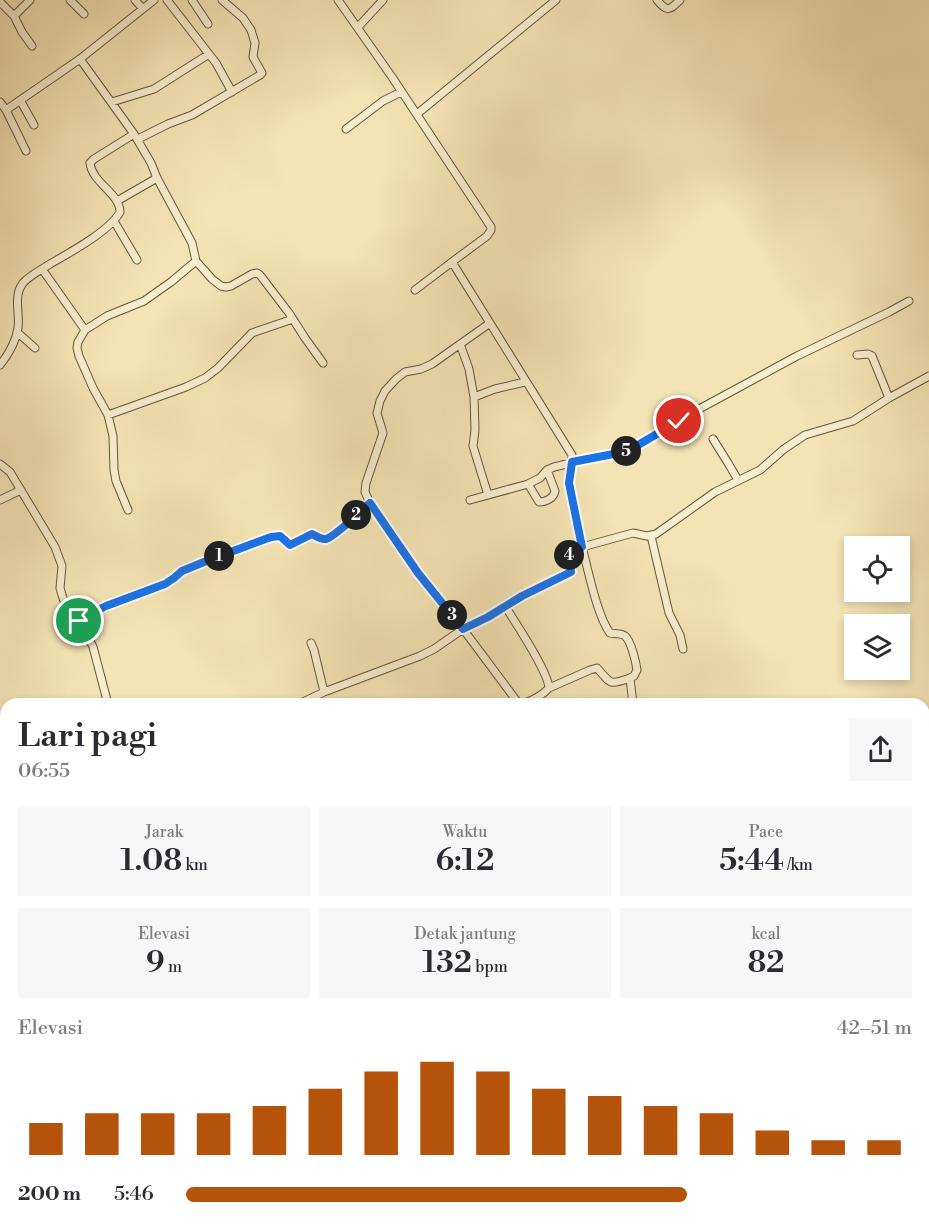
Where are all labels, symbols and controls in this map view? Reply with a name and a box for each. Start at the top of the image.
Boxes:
pin [653,395,704,446]
icon: check [662,404,695,437]
pin: 5 [611,436,641,466]
text: 5 [621,441,631,461]
pin: 2 [341,500,371,530]
text: 2 [351,505,361,525]
map controls [844,536,910,680]
button: locate [844,536,910,602]
pin: 4 [554,540,584,570]
pin: 1 [204,541,234,571]
text: 4 [564,545,574,565]
text: 1 [215,546,223,566]
pin [53,595,104,646]
pin: 3 [437,600,467,630]
icon: arrive [62,604,95,637]
text: 3 [447,605,457,625]
button: layers [844,614,910,680]
text: Lari pagi [18,716,157,757]
button: share [849,718,912,781]
text: 06:55 [18,759,70,784]
text: Jarak [145,822,183,842]
text: Waktu [443,822,487,842]
text: Pace [749,822,783,842]
text: 1.08 [120,842,182,880]
text: 6:12 [435,842,495,880]
text: 5:44 [719,842,784,880]
text: km [182,855,208,875]
text: /km [784,855,813,875]
text: Elevasi [138,924,190,944]
text: Detak jantung [414,924,516,944]
text: kcal [751,924,781,944]
text: 9 [146,944,165,982]
text: 132 [422,944,472,982]
text: 82 [747,944,785,982]
text: m [165,957,182,977]
text: bpm [472,957,508,977]
text: Elevasi [18,1016,83,1041]
text: 42–51 m [837,1016,912,1041]
text: 200 m [18,1182,81,1207]
text: 5:46 [114,1182,154,1207]

